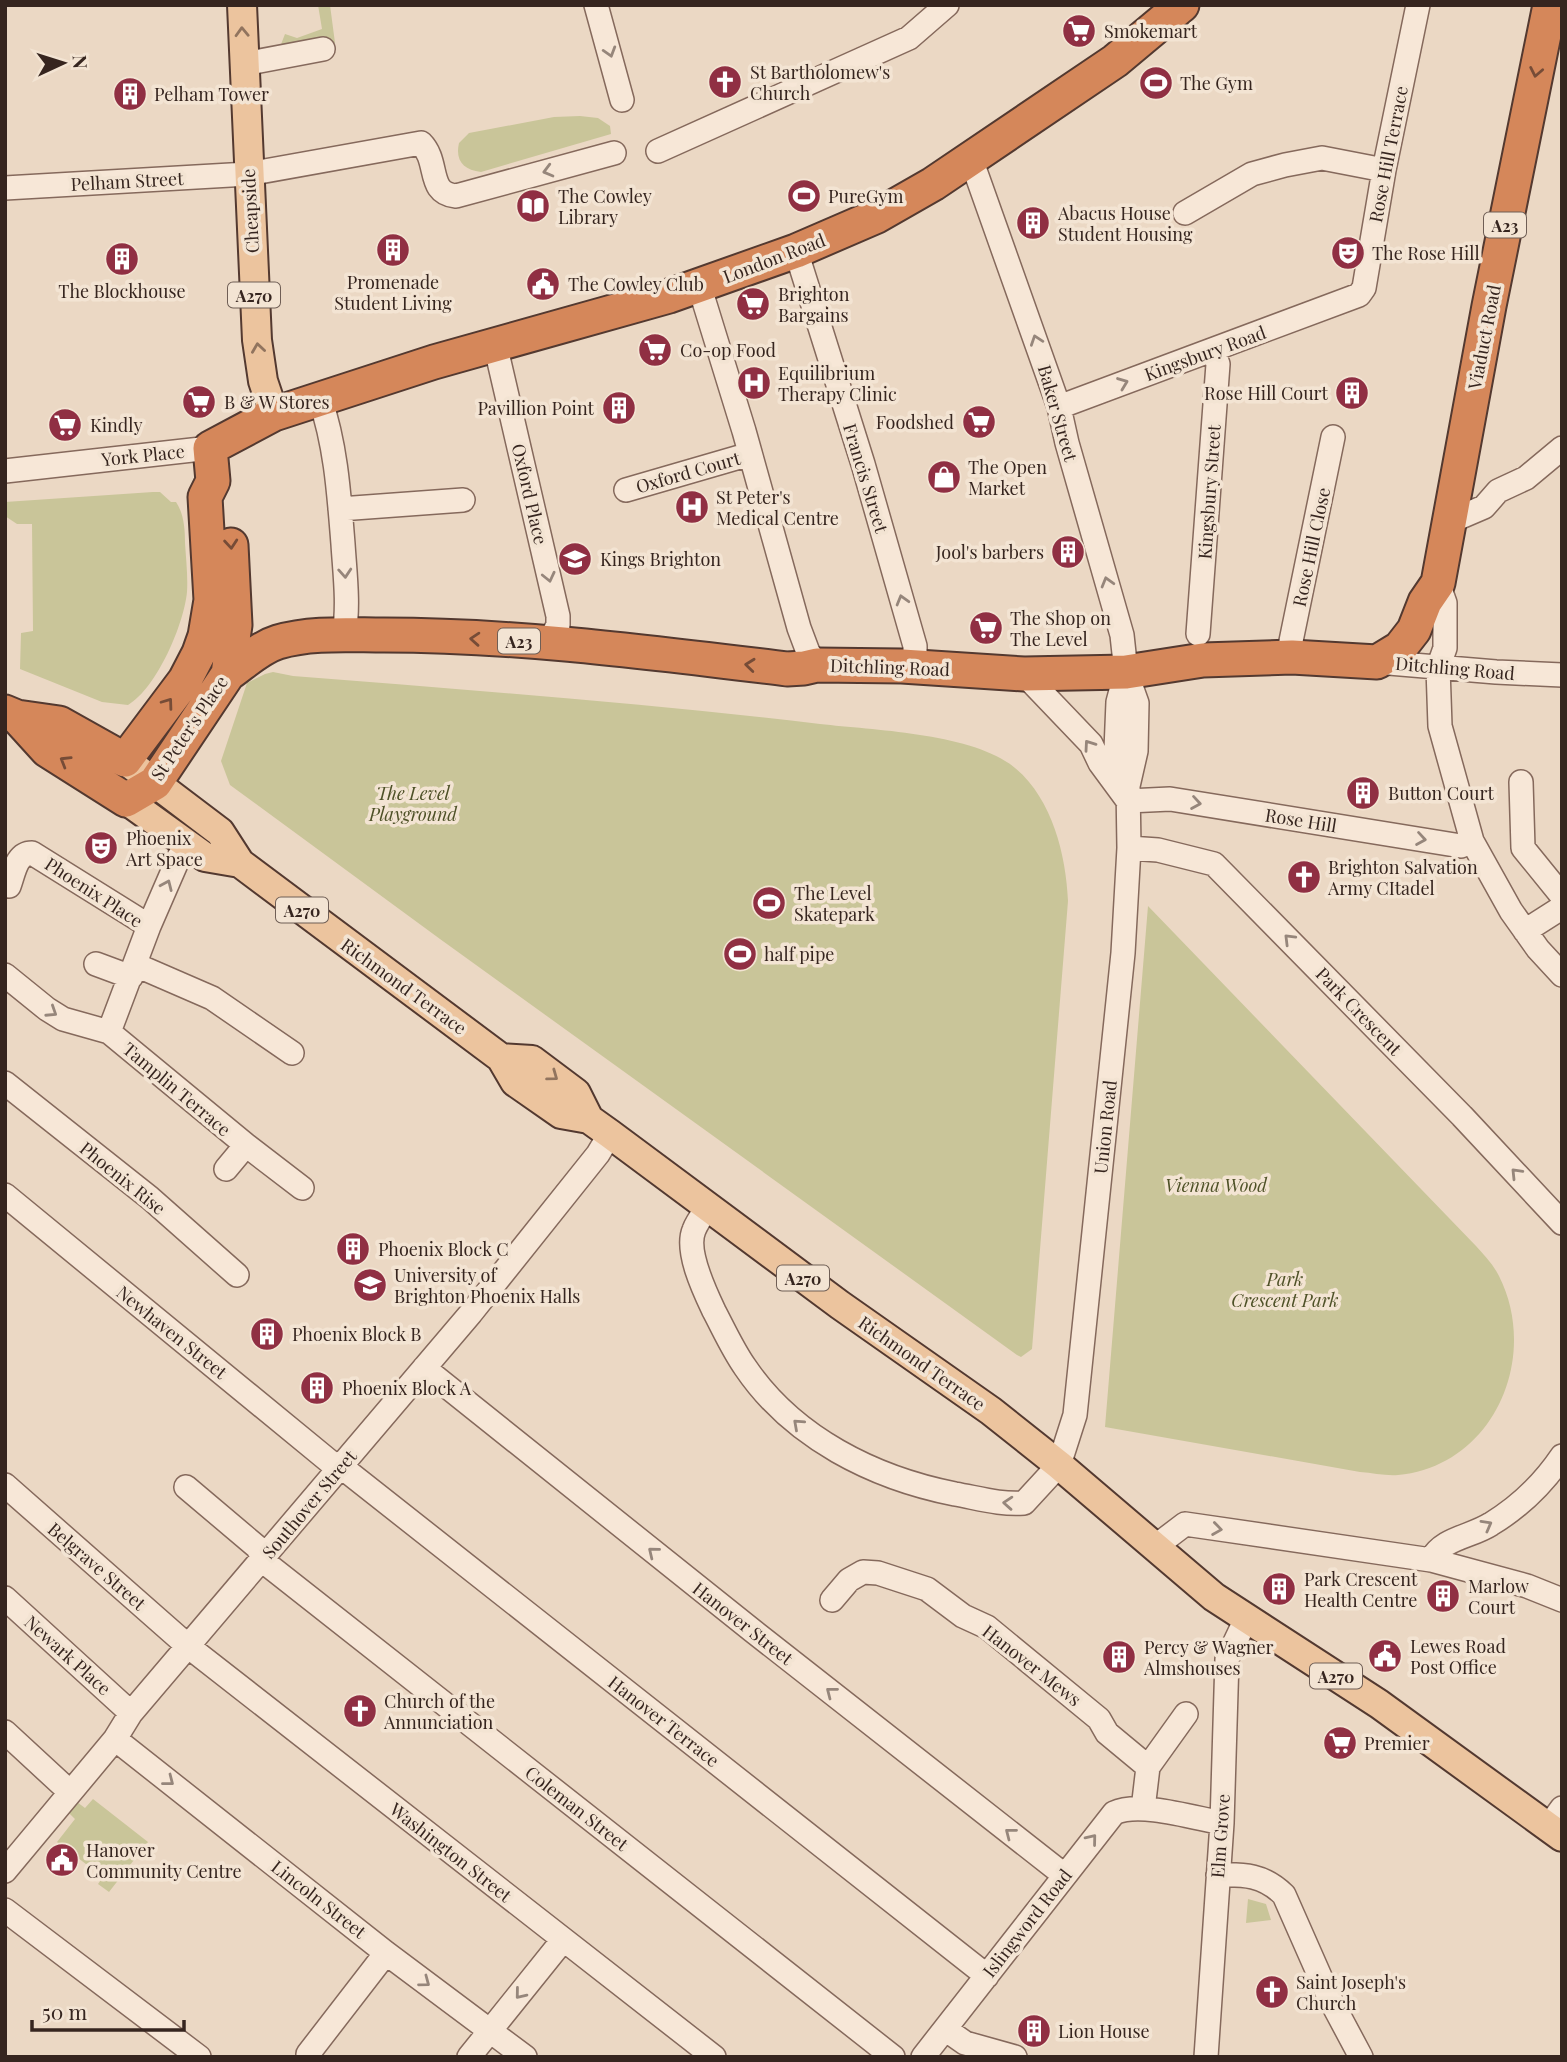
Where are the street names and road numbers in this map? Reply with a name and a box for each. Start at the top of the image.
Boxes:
street label: Rose Hill Terrace [1363,84,1413,224]
street label: Pelham Street [70,166,185,196]
street label: Cheapside [236,168,264,254]
road number: A23 [1484,213,1526,238]
street label: London Road [719,227,829,289]
road number: A270 [228,282,280,308]
street label: Viaduct Road [1462,282,1506,392]
street label: Kingsbury Road [1141,320,1270,386]
street label: Baker Street [1033,362,1083,465]
street label: Francis Street [838,421,894,536]
street label: Kingsbury Street [1192,423,1226,560]
street label: York Place [99,439,186,471]
street label: Oxford Place [507,441,553,547]
street label: Oxford Court [633,445,744,498]
street label: Rose Hill Close [1287,485,1335,609]
road number: A23 [498,628,540,654]
street label: Ditchling Road [1394,651,1516,685]
street label: Ditchling Road [830,653,951,681]
street label: St Peter's Place [145,671,233,785]
street label: Rose Hill [1263,802,1339,838]
street label: Phoenix Place [41,851,147,933]
road number: A270 [276,898,328,922]
street label: Richmond Terrace [336,932,472,1040]
street label: Park Crescent [1311,962,1407,1061]
street label: Tamplin Terrace [118,1037,236,1141]
street label: Union Road [1088,1078,1122,1175]
street label: Phoenix Rise [75,1136,171,1220]
road number: A270 [777,1266,829,1290]
street label: Newhaven Street [112,1280,233,1384]
street label: Richmond Terrace [854,1310,990,1416]
street label: Southover Street [256,1444,362,1563]
street label: Belgrave Street [43,1517,152,1616]
street label: Hanover Street [688,1576,799,1670]
street label: Newark Place [20,1610,116,1700]
street label: Hanover Mews [978,1619,1086,1711]
road number: A270 [1310,1664,1362,1688]
street label: Hanover Terrace [604,1670,724,1772]
street label: Coleman Street [520,1760,634,1856]
street label: Elm Grove [1205,1793,1235,1879]
street label: Washington Street [384,1796,517,1907]
street label: Lincoln Street [267,1855,372,1944]
street label: Islingword Road [977,1863,1077,1982]

